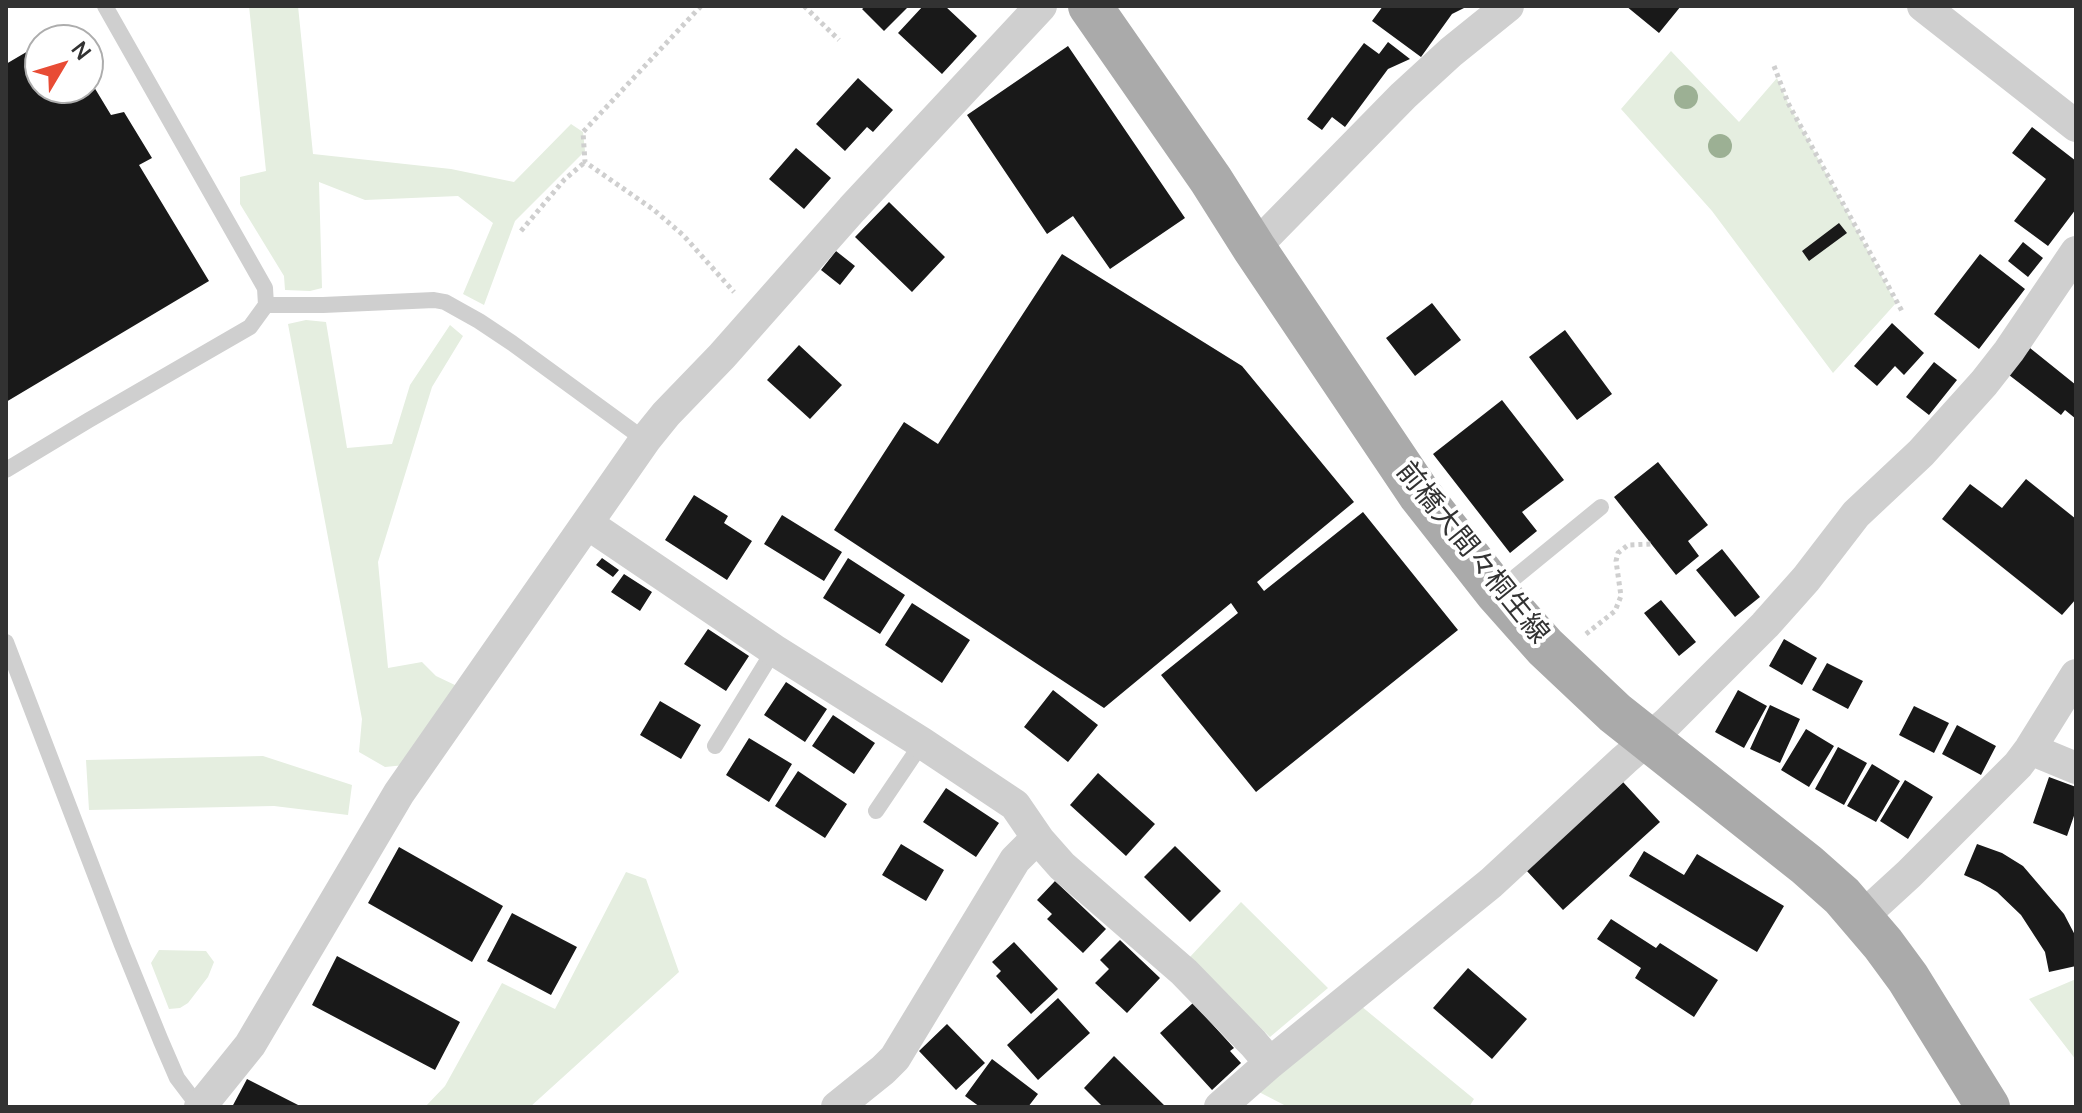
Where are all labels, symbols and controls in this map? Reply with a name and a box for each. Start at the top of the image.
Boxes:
north arrow [24,24,104,104]
text: N [65,35,98,66]
street label: 前橋大間々桐生線 [1388,455,1556,651]

